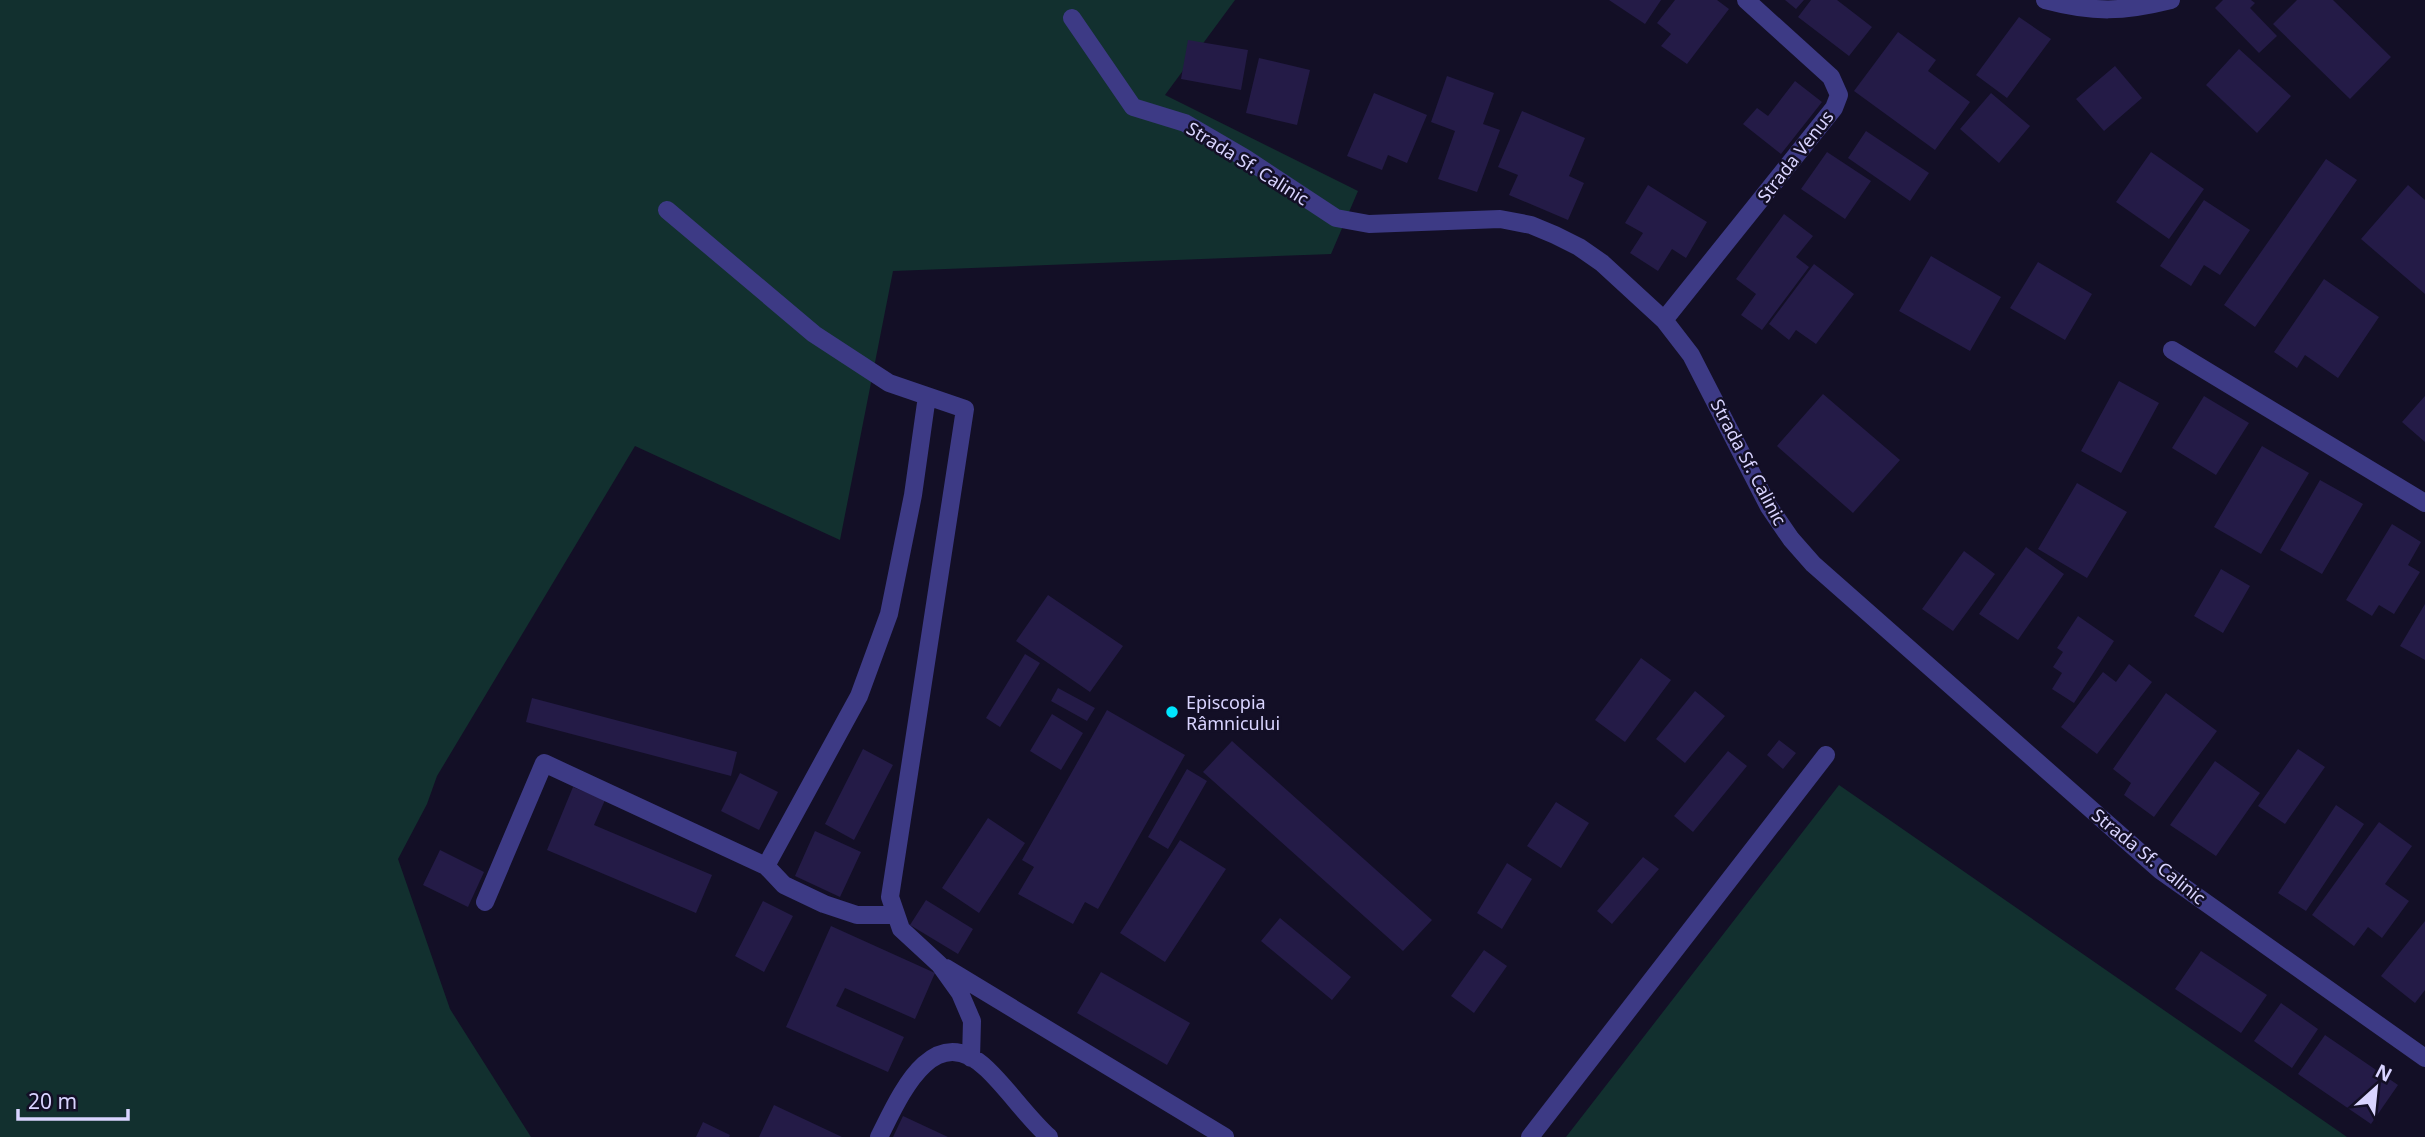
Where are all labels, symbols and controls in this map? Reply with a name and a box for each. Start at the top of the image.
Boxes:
street label: Strada Venus [1751,105,1839,207]
street label: Strada Sf. Calinic [1182,116,1314,210]
street label: Strada Sf. Calinic [1706,395,1793,530]
place label: Episcopia Râmnicului [1186,690,1280,735]
marker: Episcopia Râmnicului [1164,704,1180,720]
street label: Strada Sf. Calinic [2087,803,2211,910]
north arrow [2341,1053,2411,1123]
text: N [2371,1058,2397,1088]
scale bar [18,1078,128,1122]
text: 20 m [28,1087,77,1115]

